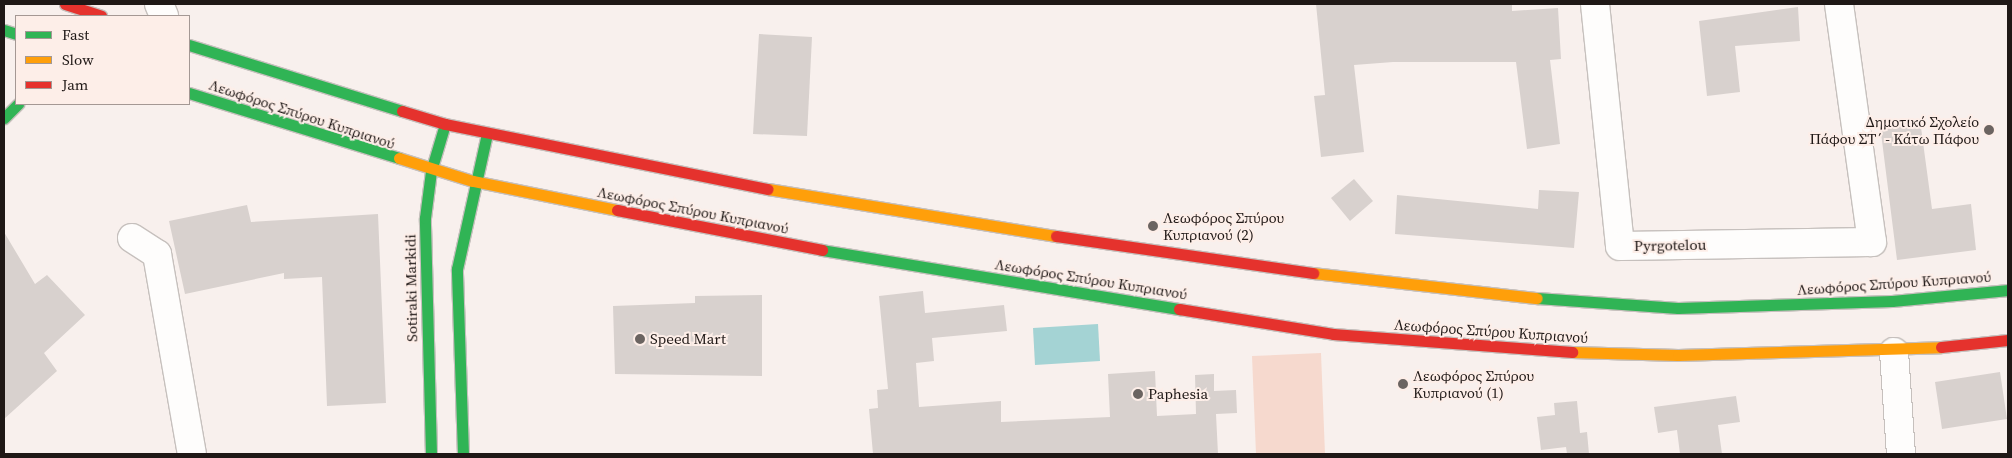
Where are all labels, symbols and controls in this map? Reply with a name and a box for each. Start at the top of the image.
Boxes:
legend [15,15,190,105]
text: Fast [62,24,89,45]
text: Slow [62,49,94,70]
text: Jam [62,74,88,95]
street label: Λεωφόρος Σπύρου Κυπριανού [207,75,397,153]
place label: Δημοτικό Σχολείο Πάφου ΣΤ΄ - Κάτω Πάφου [1809,112,1979,147]
marker: Δημοτικό Σχολείο Πάφου ΣΤ΄ - Κάτω Πάφου [1983,124,1995,136]
street label: Λεωφόρος Σπύρου Κυπριανού [596,183,790,237]
place label: Λεωφόρος Σπύρου Κυπριανού (2) [1163,208,1284,243]
marker: Λεωφόρος Σπύρου Κυπριανού (2) [1147,220,1159,232]
street label: Sotiraki Markidi [401,234,421,342]
street label: Pyrgotelou [1634,235,1706,255]
street label: Λεωφόρος Σπύρου Κυπριανού [994,255,1188,303]
street label: Λεωφόρος Σπύρου Κυπριανού [1796,267,1992,299]
street label: Λεωφόρος Σπύρου Κυπριανού [1393,315,1589,347]
place label: Speed Mart [650,330,726,348]
marker: Speed Mart [634,333,646,345]
place label: Λεωφόρος Σπύρου Κυπριανού (1) [1413,366,1534,401]
marker: Λεωφόρος Σπύρου Κυπριανού (1) [1397,378,1409,390]
place label: Paphesia [1148,385,1208,403]
marker: Paphesia [1132,388,1144,400]

